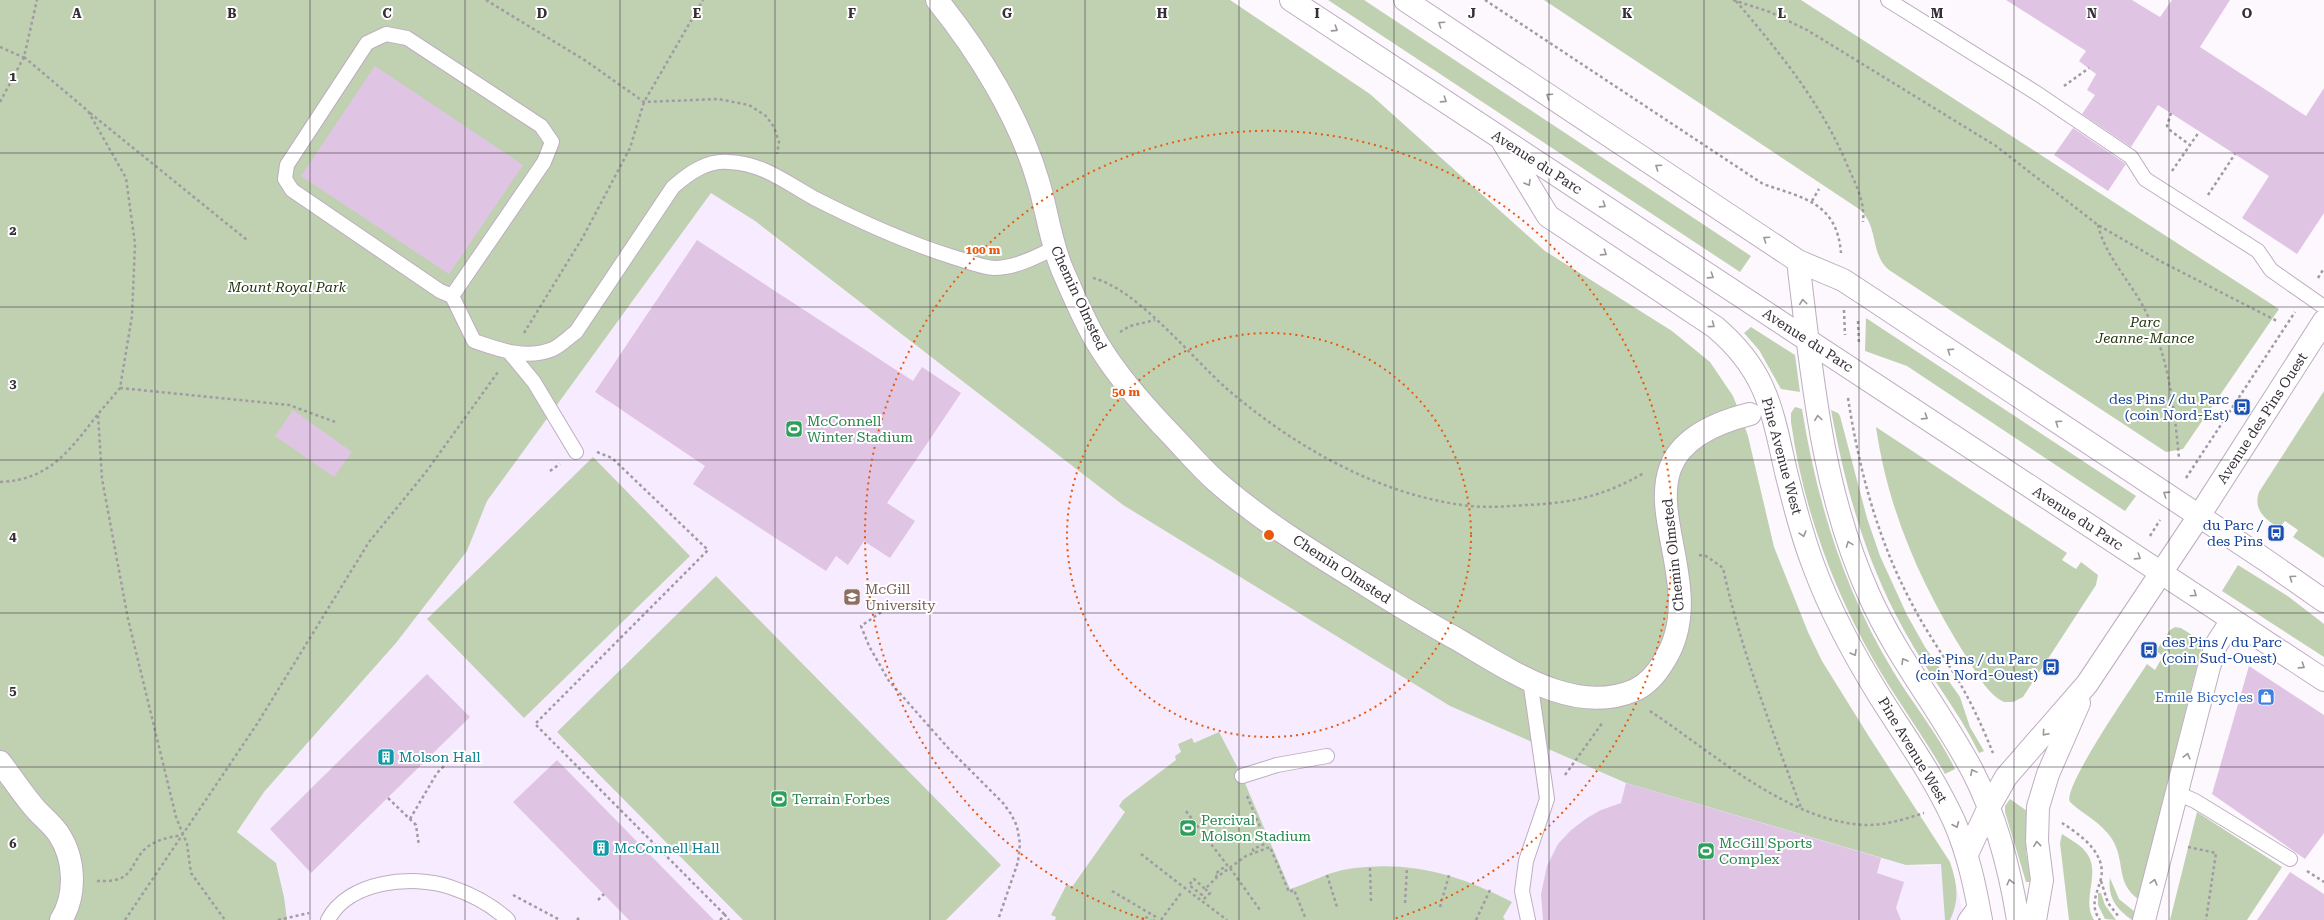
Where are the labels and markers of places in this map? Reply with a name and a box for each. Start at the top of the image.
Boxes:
place label: des Pins / du Parc (coin Nord-Est) [2109,391,2229,423]
bus stop icon: des Pins / du Parc (coin Nord-Est) [2232,397,2252,417]
place label: McConnell Winter Stadium [807,413,913,445]
sports icon: McConnell Winter Stadium [784,419,804,439]
place label: du Parc / des Pins [2203,517,2264,549]
bus stop icon: du Parc / des Pins [2266,523,2286,543]
centre of rings [1262,528,1276,542]
place label: McGill University [865,581,936,613]
school or university icon: McGill University [842,587,862,607]
place label: des Pins / du Parc (coin Sud-Ouest) [2162,634,2282,666]
bus stop icon: des Pins / du Parc (coin Sud-Ouest) [2139,640,2159,660]
place label: des Pins / du Parc (coin Nord-Ouest) [1915,651,2038,683]
bus stop icon: des Pins / du Parc (coin Nord-Ouest) [2041,657,2061,677]
shop icon: Emile Bicycles [2256,687,2276,707]
place label: Emile Bicycles [2155,689,2253,705]
building icon: Molson Hall [376,747,396,767]
place label: Molson Hall [399,749,481,765]
sports icon: Terrain Forbes [769,789,789,809]
place label: Terrain Forbes [792,791,890,807]
place label: Percival Molson Stadium [1201,812,1311,844]
sports icon: Percival Molson Stadium [1178,818,1198,838]
place label: McGill Sports Complex [1719,835,1812,867]
building icon: McConnell Hall [591,838,611,858]
place label: McConnell Hall [614,840,720,856]
sports icon: McGill Sports Complex [1696,841,1716,861]

